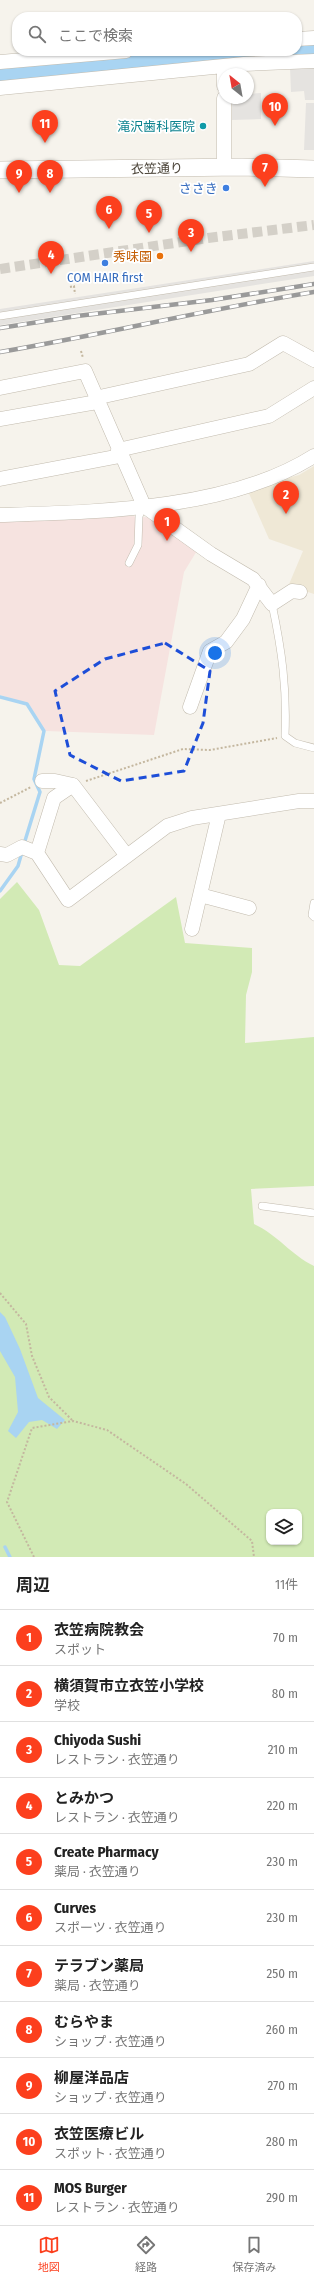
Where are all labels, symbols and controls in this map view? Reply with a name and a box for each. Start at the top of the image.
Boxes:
search box [12,12,302,56]
icon: search [26,23,48,45]
text: ここで検索 [58,27,133,45]
north arrow [218,68,254,104]
pin: 10 [262,93,288,126]
pin: 11 [32,110,58,143]
place label: 滝沢歯科医院 [117,119,195,134]
marker: 滝沢歯科医院 [198,121,208,131]
pin: 7 [252,154,278,187]
pin: 9 [6,160,32,193]
pin: 8 [37,160,63,193]
street label: 衣笠通り [131,161,183,176]
place label: ささき [179,181,218,196]
marker: ささき [221,183,231,193]
pin: 6 [96,196,122,229]
pin: 5 [136,200,162,233]
pin: 3 [178,219,204,252]
pin: 4 [38,241,64,274]
place label: 秀味園 [113,249,152,264]
marker: 秀味園 [155,251,165,261]
marker: COM HAIR first [100,258,110,268]
place label: COM HAIR first [67,270,144,285]
pin: 2 [273,481,299,514]
pin: 1 [154,508,180,541]
your location [205,643,225,663]
map controls [266,1509,302,1545]
button: layers [266,1509,302,1545]
text: 周辺 [16,1575,50,1596]
text: 11件 [275,1577,298,1592]
text: 衣笠病院教会 [54,1621,144,1639]
text: 1 [26,1630,32,1645]
text: 70 m [273,1630,298,1645]
text: スポット [54,1642,106,1657]
text: 横須賀市立衣笠小学校 [54,1677,204,1695]
text: 2 [26,1686,32,1701]
text: 80 m [272,1686,298,1701]
text: 学校 [54,1698,80,1713]
text: Chiyoda Sushi [54,1731,141,1749]
text: 3 [26,1742,32,1757]
text: 210 m [268,1742,298,1757]
text: レストラン · 衣笠通り [54,1752,180,1767]
text: とみかつ [54,1789,114,1807]
text: 4 [26,1798,32,1813]
text: 220 m [267,1798,298,1813]
text: レストラン · 衣笠通り [54,1810,180,1825]
text: Create Pharmacy [54,1843,159,1861]
text: 5 [26,1854,32,1869]
text: 230 m [267,1854,298,1869]
text: 薬局 · 衣笠通り [54,1864,141,1879]
text: Curves [54,1899,96,1917]
text: 6 [26,1910,32,1925]
text: 230 m [267,1910,298,1925]
text: スポーツ · 衣笠通り [54,1920,167,1935]
text: テラブン薬局 [54,1957,144,1975]
text: 7 [26,1966,32,1981]
text: 250 m [266,1966,298,1981]
text: 薬局 · 衣笠通り [54,1978,141,1993]
text: むらやま [54,2013,114,2031]
text: 8 [26,2022,32,2037]
text: 260 m [266,2022,298,2037]
text: ショップ · 衣笠通り [54,2034,167,2049]
text: 柳屋洋品店 [54,2069,129,2087]
text: 9 [26,2078,32,2093]
text: 270 m [267,2078,298,2093]
text: ショップ · 衣笠通り [54,2090,167,2105]
text: 衣笠医療ビル [54,2125,144,2143]
text: 10 [23,2134,35,2149]
text: 280 m [266,2134,298,2149]
text: スポット · 衣笠通り [54,2146,167,2161]
text: MOS Burger [54,2179,127,2197]
text: 11 [24,2190,34,2205]
text: 290 m [266,2190,298,2205]
text: レストラン · 衣笠通り [54,2200,180,2215]
tab: 地図 [38,2234,60,2274]
tab: 経路 [135,2234,157,2274]
tab: 保存済み [232,2234,276,2274]

